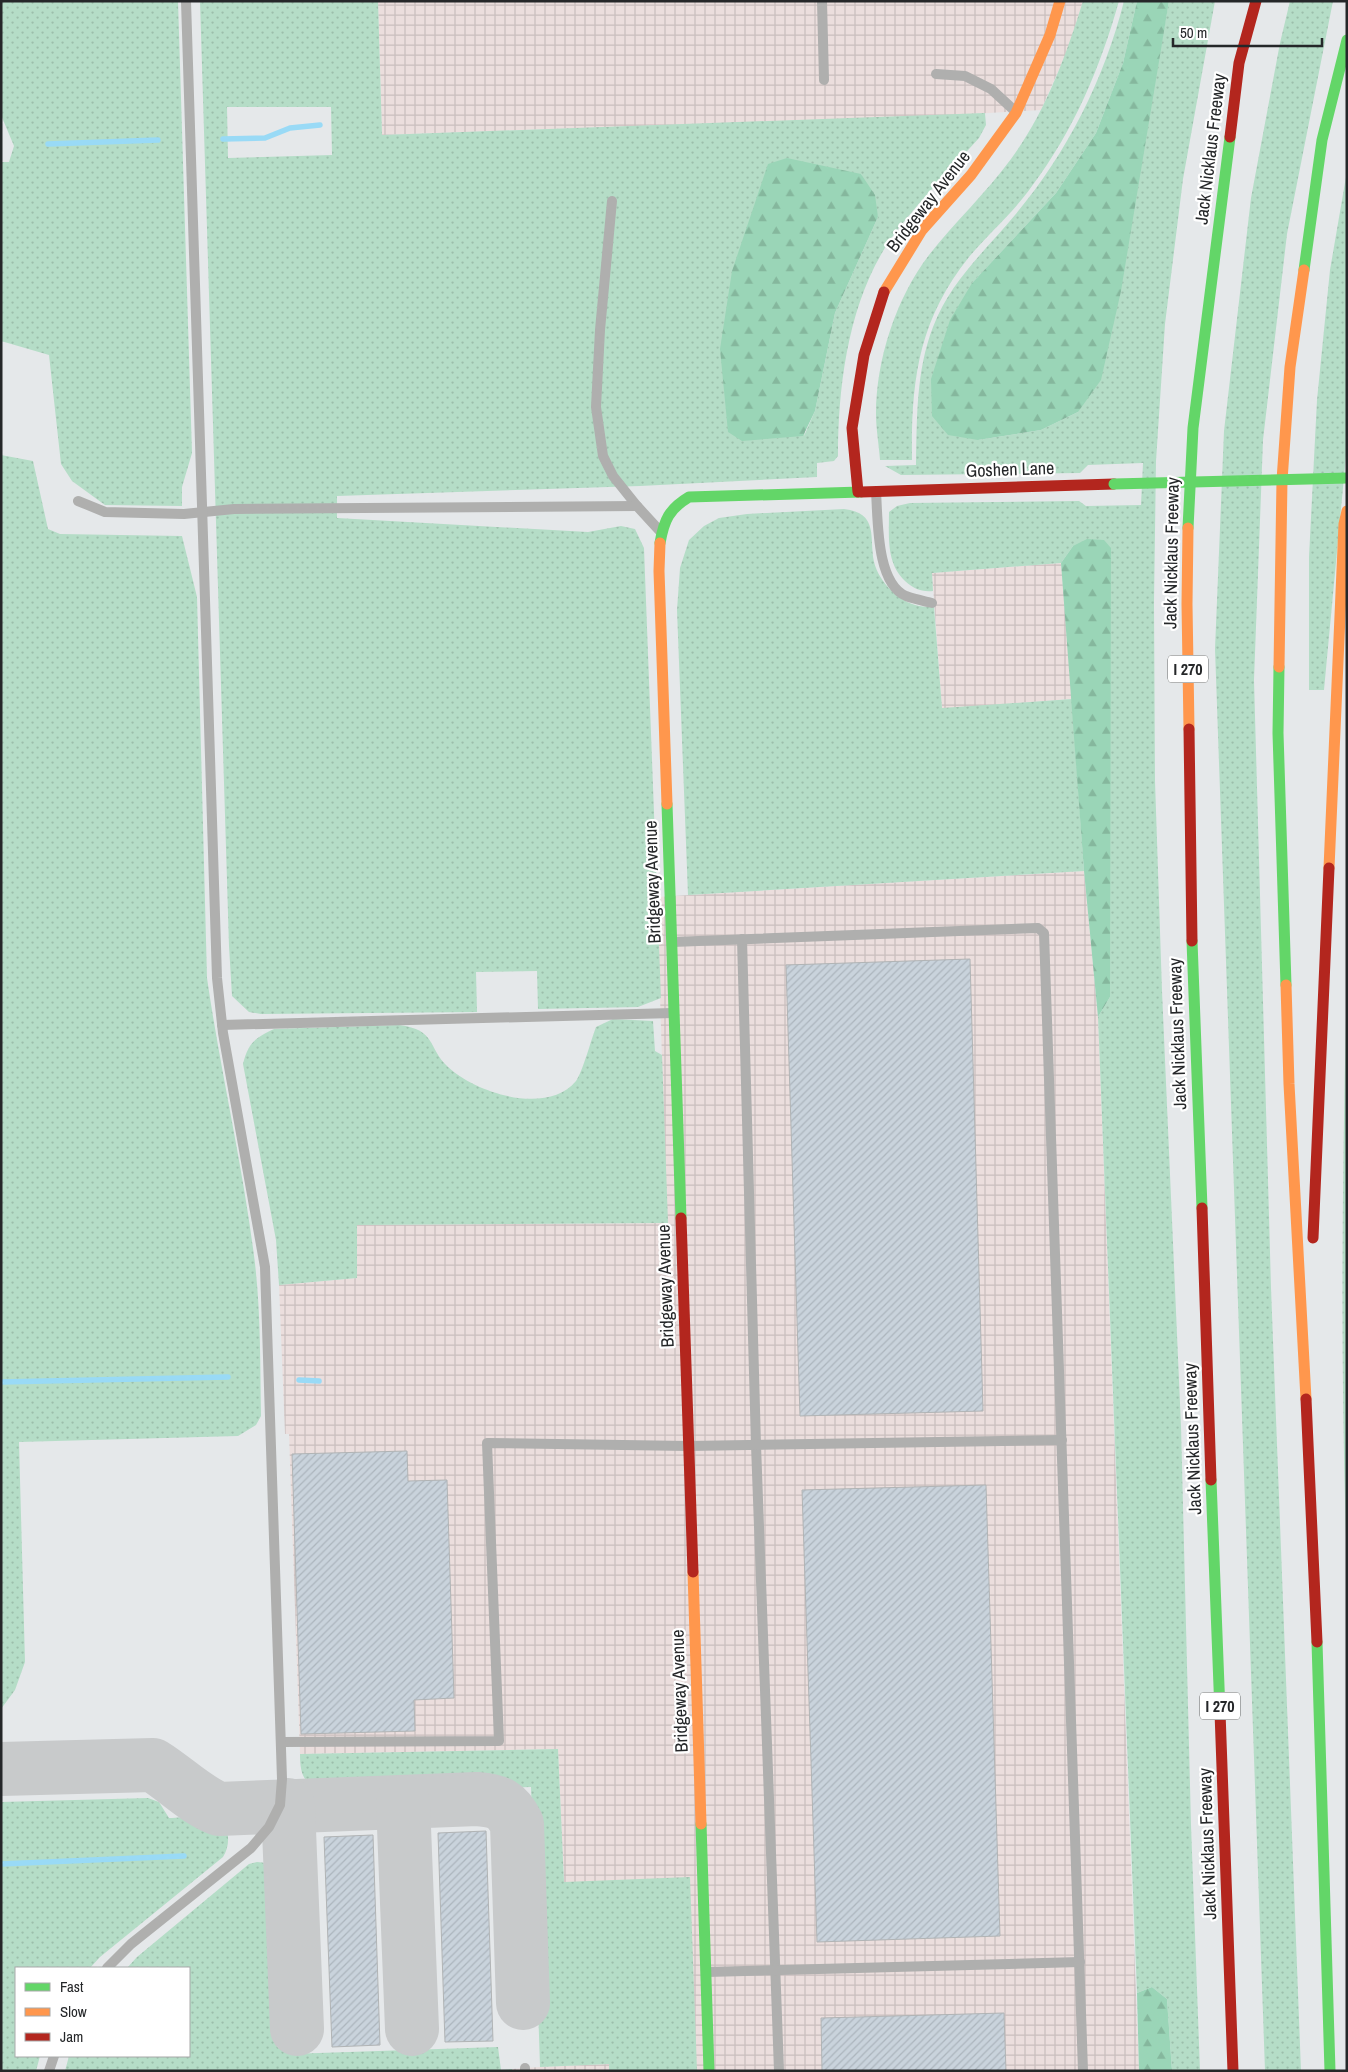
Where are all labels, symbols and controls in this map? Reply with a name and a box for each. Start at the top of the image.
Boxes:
scale bar [1173,15,1322,47]
text: 50 m [1180,22,1207,43]
street label: Jack Nicklaus Freeway [1188,72,1232,226]
street label: Bridgeway Avenue [880,145,976,257]
street label: Goshen Lane [965,455,1055,483]
street label: Jack Nicklaus Freeway [1157,476,1185,629]
road number: I 270 [1168,656,1208,682]
street label: Bridgeway Avenue [637,820,667,944]
street label: Jack Nicklaus Freeway [1162,957,1192,1110]
street label: Bridgeway Avenue [650,1224,680,1348]
street label: Jack Nicklaus Freeway [1177,1362,1207,1515]
street label: Bridgeway Avenue [664,1629,694,1753]
road number: I 270 [1200,1692,1240,1720]
street label: Jack Nicklaus Freeway [1192,1767,1222,1920]
legend [15,1967,190,2057]
text: Fast [60,1976,84,1997]
text: Slow [60,2001,87,2022]
text: Jam [60,2026,83,2047]

